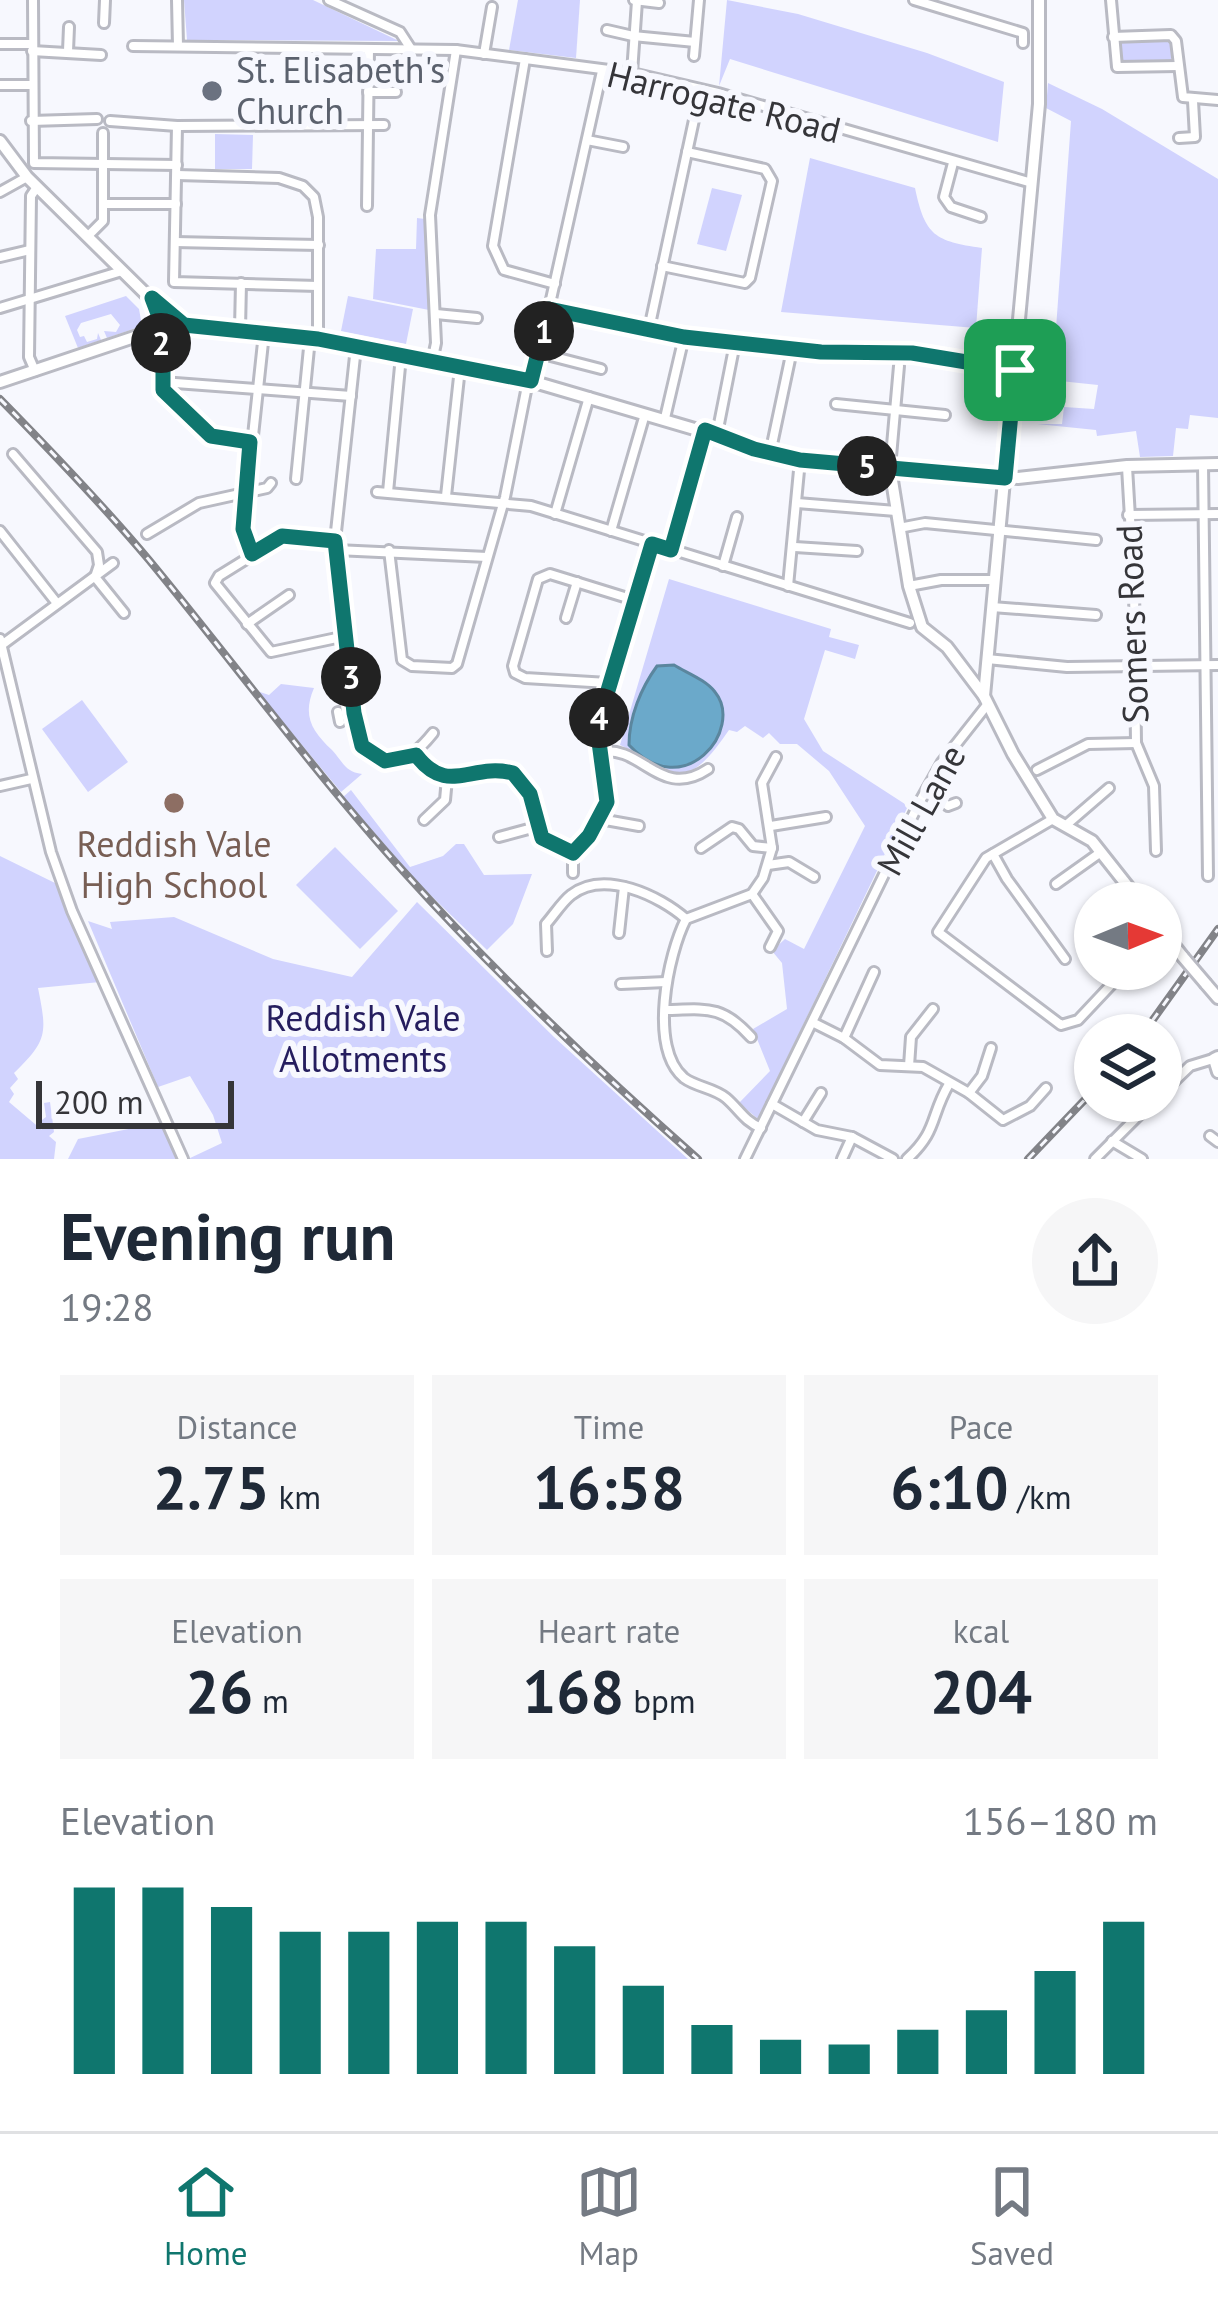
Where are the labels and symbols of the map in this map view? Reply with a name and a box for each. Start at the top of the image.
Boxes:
place label: St. Elisabeth's Church [236,46,445,134]
street label: Harrogate Road [603,50,846,153]
marker: St. Elisabeth's Church [199,78,225,104]
pin: 1 [514,301,574,361]
pin: 2 [131,313,191,373]
pin [964,319,1066,421]
pin: 5 [837,436,897,496]
street label: Somers Road [1105,524,1158,724]
pin: 3 [321,647,381,707]
pin: 4 [569,688,629,748]
street label: Mill Lane [865,736,976,883]
marker: Reddish Vale High School [161,790,187,816]
place label: Reddish Vale High School [76,820,272,908]
north arrow [1074,882,1182,990]
park label: Reddish Vale Allotments [265,994,461,1082]
scale bar [36,1075,234,1128]

